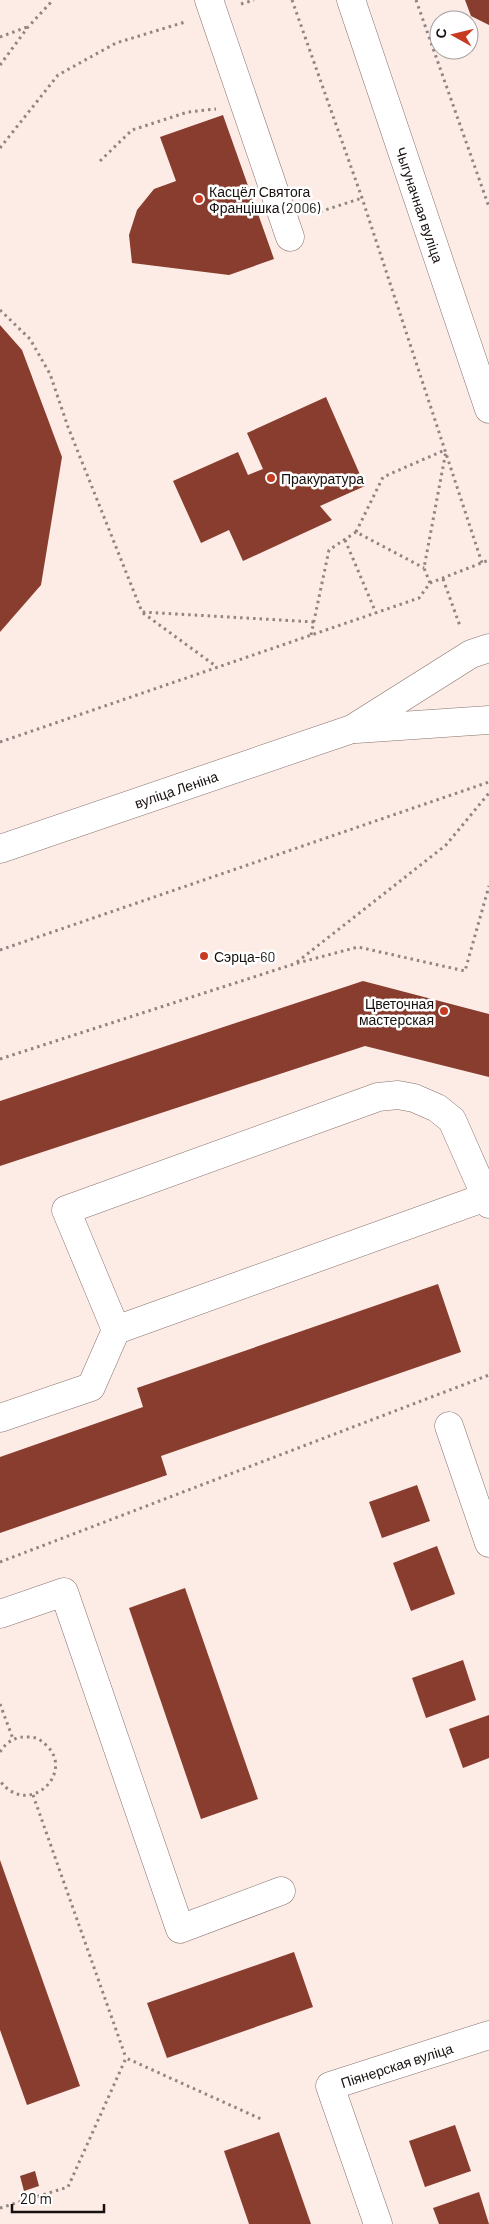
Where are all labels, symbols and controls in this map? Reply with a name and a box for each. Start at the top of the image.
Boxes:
north arrow [429,10,479,60]
text: С [432,27,450,39]
street label: Чыгуначная вуліца [393,145,448,265]
place label: Касцёл Святога Францішка (2006) [209,183,321,216]
marker: Касцёл Святога Францішка (2006) [193,193,205,205]
place label: Пракуратура [281,470,364,487]
marker: Пракуратура [265,472,277,484]
street label: вуліца Леніна [132,767,220,811]
place label: Сэрца-60 [214,948,275,965]
marker: Сэрца-60 [198,950,210,962]
place label: Цветочная мастерская [359,995,434,1028]
marker: Цветочная мастерская [438,1005,450,1017]
street label: Піянерская вуліца [338,2039,455,2091]
scale bar [12,2182,105,2214]
text: 20 m [20,2189,52,2207]

